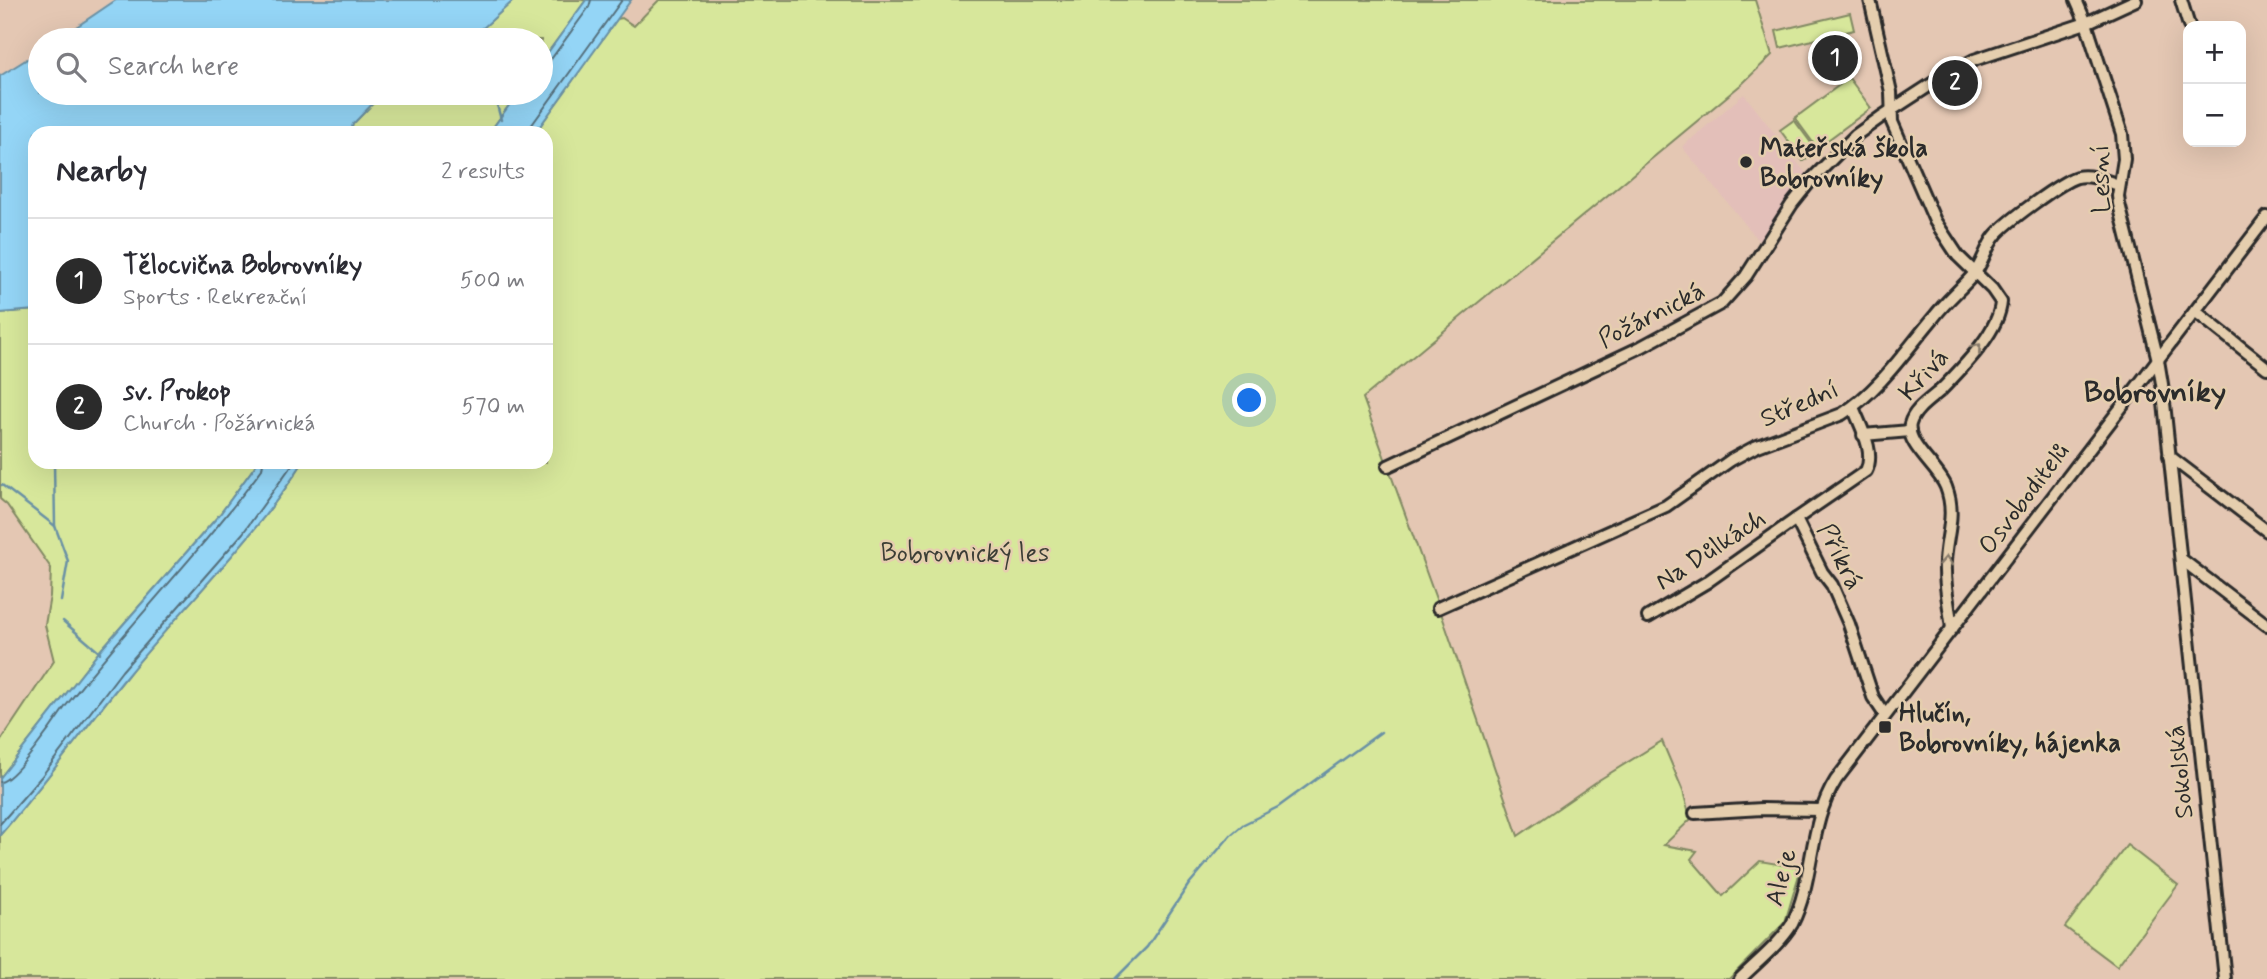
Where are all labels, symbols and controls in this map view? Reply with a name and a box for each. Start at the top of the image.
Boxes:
map controls [2183,21,2246,147]
button: + [2183,21,2246,84]
search box [28,28,553,105]
pin: 1 [1812,32,1858,84]
icon: search [52,48,90,86]
text: Search here [108,50,239,84]
pin: 2 [1932,57,1978,109]
button: − [2183,84,2246,147]
place label: Mateřská škola Bobrovníky [1760,132,1928,196]
street label: Lesní [2084,144,2120,213]
text: Nearby [56,152,147,191]
marker: Mateřská škola Bobrovníky [1738,154,1754,170]
text: 2 results [441,157,525,187]
text: Tělocvična Bobrovníky [123,249,362,283]
text: 1 [74,266,84,296]
text: 500 m [460,266,525,296]
street label: Požárnická [1593,274,1711,357]
text: Sports · Rekreační [123,283,307,313]
street label: Křivá [1892,342,1957,409]
one-way arrow [1969,344,1981,357]
street label: Střední [1755,373,1844,437]
district label: Bobrovníky [2084,373,2226,412]
text: sv. Prokop [123,375,231,409]
your location [1232,383,1266,417]
text: 2 [73,392,85,422]
text: 570 m [461,392,525,422]
text: Church · Požárnická [123,409,315,439]
street label: Osvoboditelů [1971,436,2078,562]
street label: Na Důlkách [1649,502,1773,599]
street label: Příkrá [1808,518,1870,596]
park label: Bobrovnický les [880,537,1050,571]
one-way arrow [1938,556,1953,567]
place label: Hlučín, Bobrovníky, hájenka [1899,697,2121,761]
marker: Hlučín, Bobrovníky, hájenka [1877,719,1893,735]
street label: Sokolská [2159,723,2203,820]
street label: Aleje [1758,845,1806,910]

